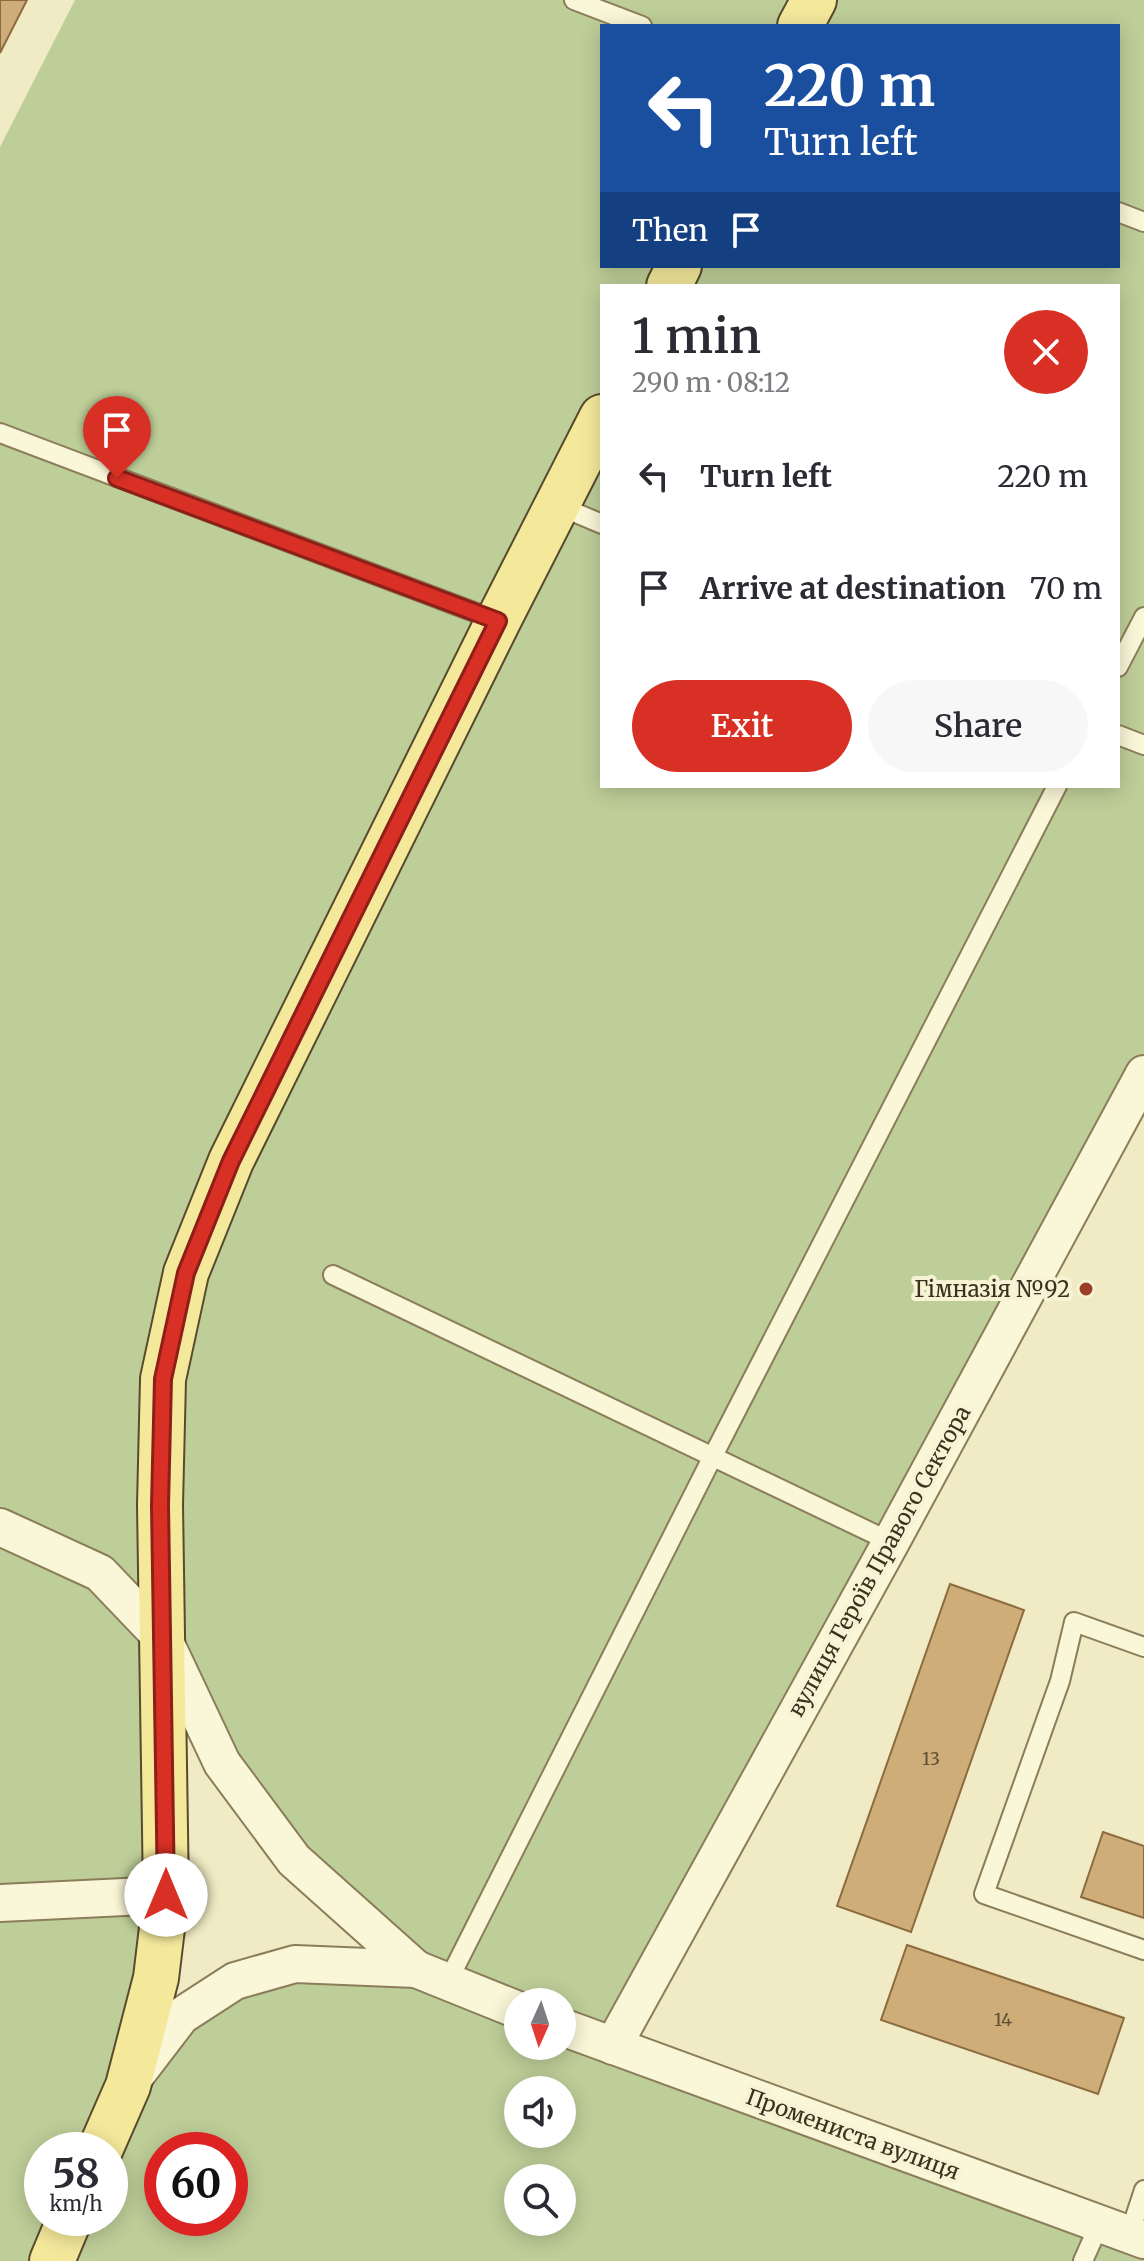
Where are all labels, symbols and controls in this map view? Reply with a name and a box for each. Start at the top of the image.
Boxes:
text: 220 m [764,51,935,121]
icon: left [632,56,736,160]
text: Turn left [764,120,918,165]
icon: arrive [724,208,768,252]
text: Then [632,211,708,249]
text: 1 min [632,306,761,366]
button: close [1004,310,1088,394]
text: 290 m · 08:12 [632,366,790,399]
pin [83,396,151,478]
icon: arrive [95,408,139,452]
icon: left [632,454,676,498]
text: Turn left [700,457,832,495]
text: 220 m [997,457,1088,495]
icon: arrive [632,566,676,610]
text: Arrive at destination [700,569,1006,607]
text: 70 m [1030,569,1102,607]
button: Exit [632,680,852,772]
button: Share [868,680,1088,772]
place label: Гімназія №92 [914,1275,1070,1303]
marker: Гімназія №92 [1077,1280,1095,1298]
street label: вулиця Героїв Правого Сектора [782,1400,977,1721]
house number: 13 [922,1747,940,1770]
position arrow [124,1853,208,1937]
north arrow [504,1988,576,2060]
map controls [504,1988,576,2236]
house number: 14 [994,2008,1012,2031]
button: sound [504,2076,576,2148]
street label: Промениста вулиця [742,2082,964,2186]
speed limit sign: 60 [144,2132,248,2236]
text: 58 [52,2149,100,2199]
button: search [504,2164,576,2236]
text: km/h [50,2191,102,2216]

